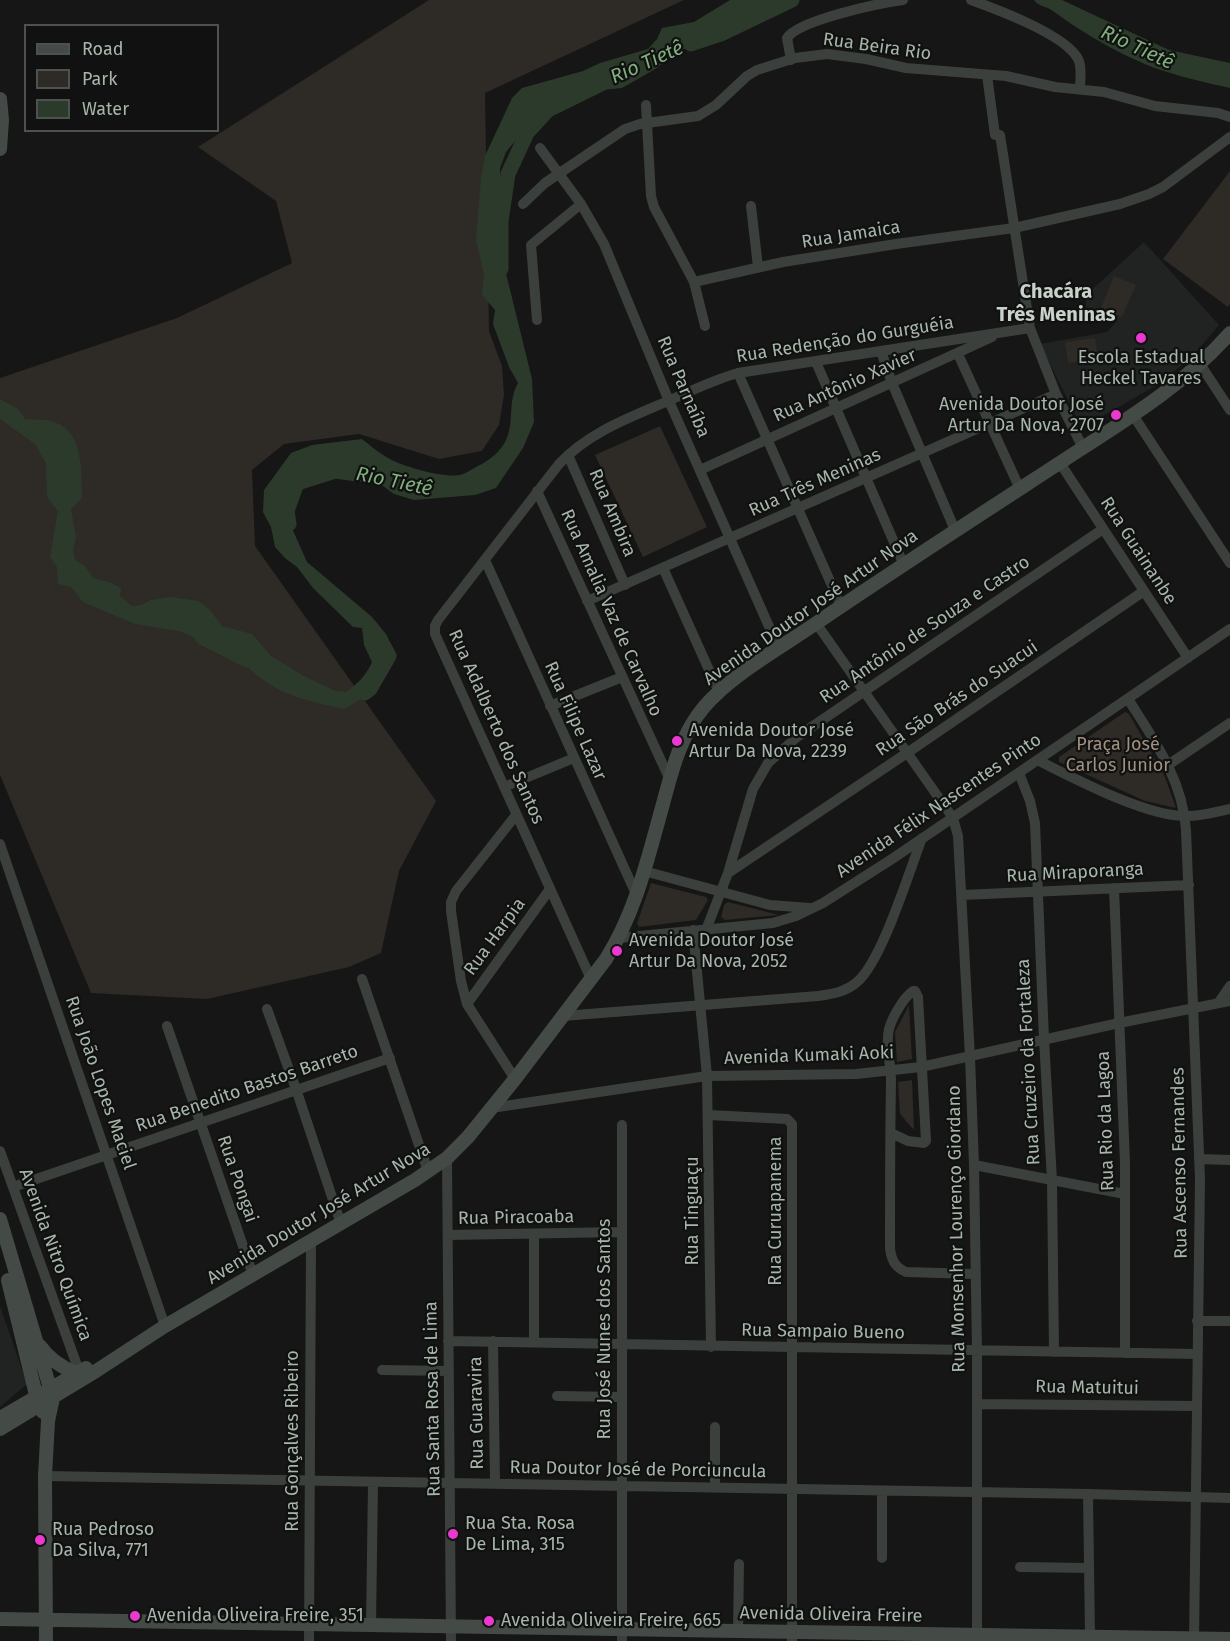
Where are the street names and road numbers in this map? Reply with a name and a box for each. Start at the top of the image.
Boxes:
street label: Rua Beira Rio [821,29,933,65]
street label: Rua Jamaica [800,217,902,253]
street label: Rua Redenção do Gurguéia [735,312,955,368]
street label: Rua Parnaíba [652,333,714,441]
street label: Rua Antônio Xavier [770,345,920,427]
street label: Rua Três Meninas [746,444,884,522]
street label: Rua Ambira [584,466,640,560]
street label: Rua Guainanbe [1095,493,1181,609]
street label: Rua Amalia Vaz de Carvalho [555,506,667,720]
street label: Avenida Doutor José Artur Nova [700,525,922,691]
street label: Rua Antônio de Souza e Castro [816,552,1034,708]
street label: Rua Adalberto dos Santos [443,626,549,828]
street label: Rua São Brás do Suacui [872,637,1042,761]
street label: Rua Filipe Lazar [539,658,611,784]
street label: Avenida Félix Nascentes Pinto [832,729,1046,883]
street label: Rua Miraporanga [1006,859,1144,887]
street label: Rua Harpia [460,894,530,980]
street label: Rua Cruzeiro da Fortaleza [1013,958,1045,1166]
street label: Rua João Lopes Maciel [60,993,140,1173]
street label: Rua Benedito Bastos Barreto [133,1041,361,1137]
street label: Avenida Kumaki Aoki [724,1042,894,1070]
street label: Rua Rio da Lagoa [1093,1051,1119,1191]
street label: Rua Ascenso Fernandes [1168,1067,1192,1259]
street label: Rua Monsenhor Lourenço Giordano [944,1085,970,1373]
street label: Rua Pongai [212,1133,262,1225]
street label: Rua Curuapanema [765,1136,787,1286]
street label: Avenida Doutor José Artur Nova [203,1139,435,1289]
street label: Rua Tinguaçu [682,1156,704,1266]
street label: Avenida Nitro Química [14,1166,96,1344]
street label: Rua Piracoaba [458,1206,574,1230]
street label: Rua José Nunes dos Santos [594,1219,616,1439]
street label: Rua Santa Rosa de Lima [420,1301,446,1497]
street label: Rua Sampaio Bueno [741,1320,905,1344]
street label: Rua Gonçalves Ribeiro [282,1350,304,1532]
street label: Rua Guaravira [465,1356,489,1470]
street label: Rua Matuitui [1035,1376,1139,1400]
street label: Rua Doutor José de Porciuncula [509,1457,767,1483]
street label: Avenida Oliveira Freire [739,1603,923,1627]

